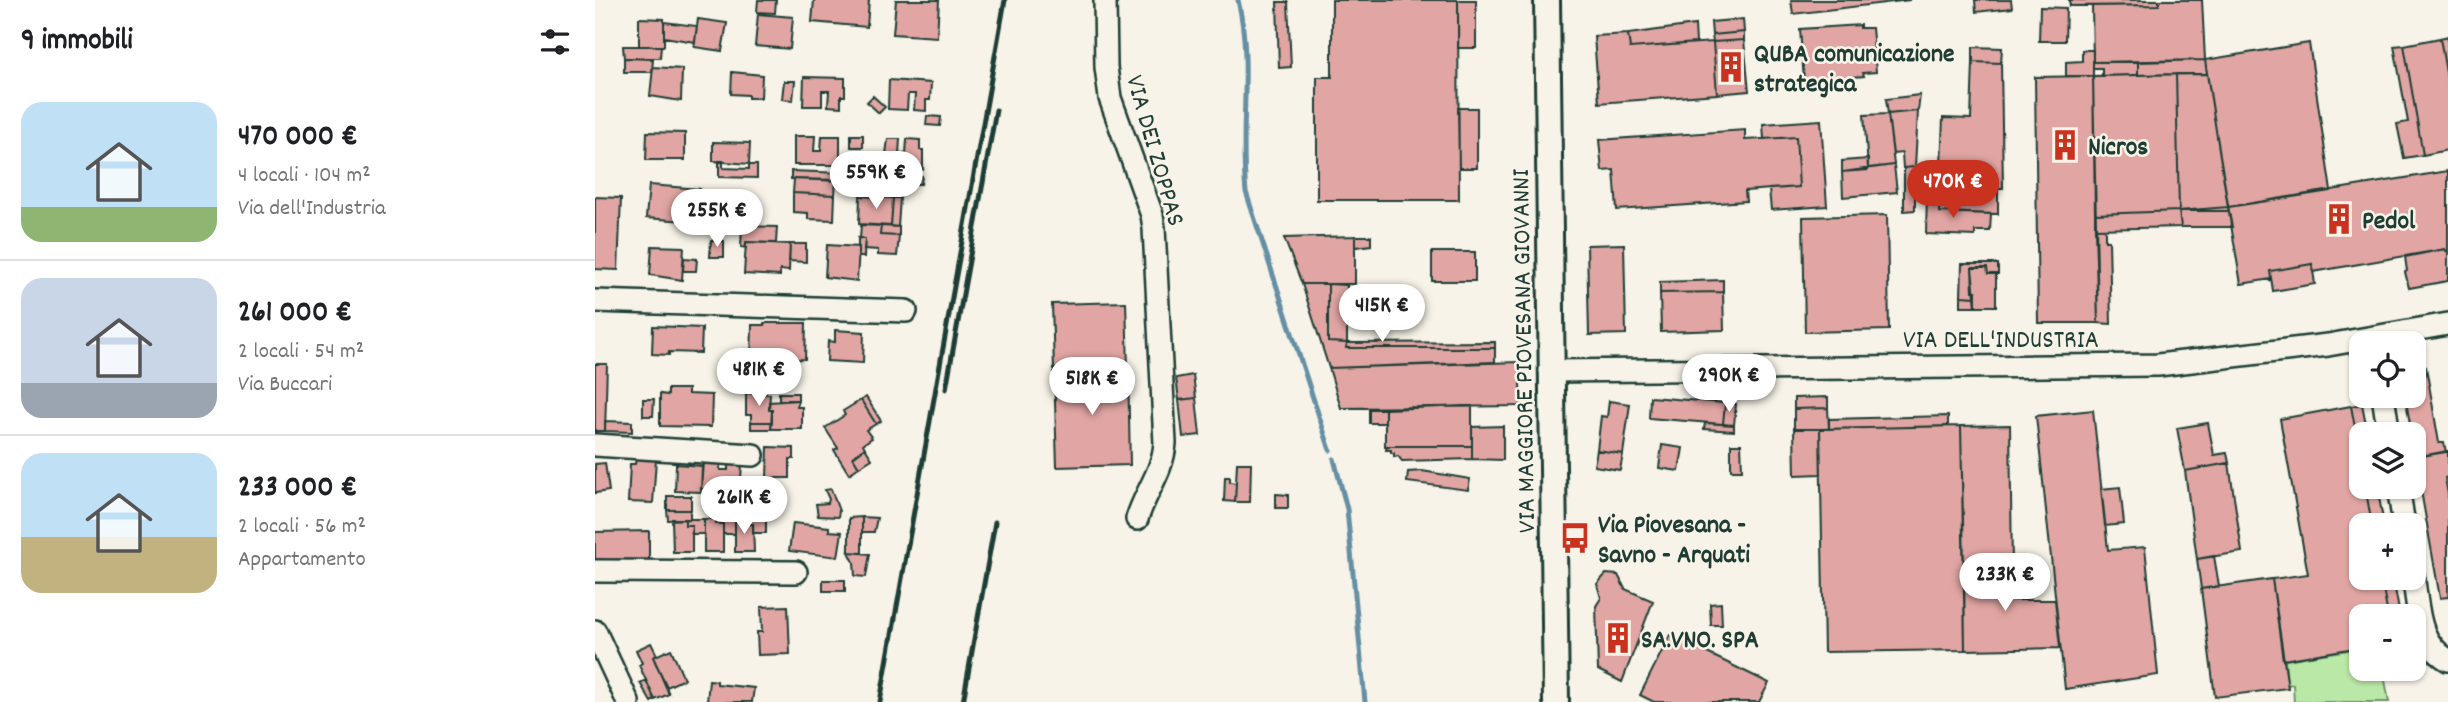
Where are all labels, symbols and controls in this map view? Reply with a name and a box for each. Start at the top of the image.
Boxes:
text: 9 immobili [21,21,133,64]
icon: filters [536,23,574,61]
place label: QUBA comunicazione strategica [1754,37,1954,104]
building icon: QUBA comunicazione strategica [1714,50,1748,84]
street label: VIA DEI ZOPPAS [1114,71,1193,231]
text: 470 000 € [238,117,358,160]
building icon: Nicros [2048,128,2082,162]
icon: home [77,130,161,214]
place label: Nicros [2088,130,2148,167]
pin: 559K € [819,152,933,211]
text: 559K € [846,157,906,190]
text: 4 locali · 104 m² [238,160,371,193]
pin: 470K € [1896,160,2010,220]
text: 470K € [1923,166,1983,199]
street label: VIA MAGGIORE PIOVESANA GIOVANNI [1504,169,1547,533]
pin: 255K € [660,190,774,249]
text: Via dell'Industria [238,193,386,226]
text: 255K € [687,195,747,228]
building icon: Pedol [2322,202,2356,236]
place label: Pedol [2362,204,2416,241]
pin: 415K € [1325,284,1439,344]
text: 415K € [1355,290,1409,323]
text: 261 000 € [238,293,352,336]
icon: home [77,306,161,390]
street label: VIA DELL'INDUSTRIA [1903,323,2099,360]
map controls [2349,331,2426,681]
button: locate [2349,331,2426,408]
text: 2 locali · 54 m² [238,336,364,369]
pin: 481K € [702,348,816,408]
text: 481K € [733,354,785,387]
pin: 290K € [1672,354,1786,414]
pin: 518K € [1035,358,1149,417]
text: 290K € [1698,360,1760,393]
text: 518K € [1065,363,1119,396]
text: Via Buccari [238,369,332,402]
button: layers [2349,422,2426,499]
text: 233 000 € [238,468,357,511]
pin: 261K € [687,476,801,536]
icon: home [77,481,161,565]
text: 261K € [716,482,772,515]
place label: Via Piovesana - Savno - Arquati [1598,508,1750,575]
text: 2 locali · 56 m² [238,511,366,544]
button: + [2349,513,2426,590]
bus stop icon: Via Piovesana - Savno - Arquati [1558,521,1592,555]
text: Appartamento [238,544,366,577]
pin: 233K € [1948,554,2062,613]
text: 233K € [1975,559,2035,592]
button: − [2349,604,2426,681]
building icon: SA.VNO. SPA [1601,621,1635,655]
place label: SA.VNO. SPA [1641,623,1759,660]

